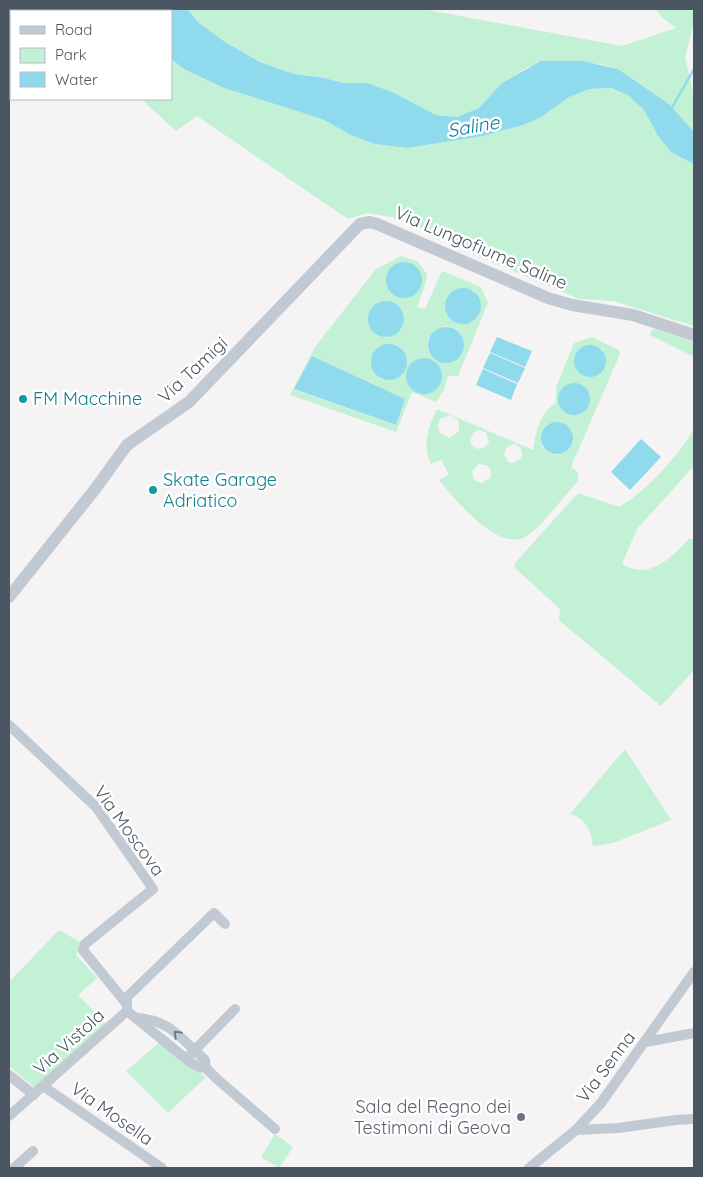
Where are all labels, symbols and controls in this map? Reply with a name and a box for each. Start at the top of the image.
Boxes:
legend [10,10,172,100]
text: Road [55,20,92,39]
text: Park [55,45,87,64]
text: Water [55,70,98,89]
water label: Saline [445,109,502,142]
street label: Via Lungofiume Saline [391,201,571,294]
street label: Via Tamigi [153,332,232,408]
place label: FM Macchine [33,387,142,410]
marker: FM Macchine [17,393,29,405]
place label: Skate Garage Adriatico [163,468,277,512]
marker: Skate Garage Adriatico [147,484,159,496]
street label: Via Moscova [89,781,170,880]
street label: Via Vistola [28,1004,109,1080]
street label: Via Senna [571,1026,640,1107]
one-way arrow [174,1031,183,1040]
street label: Via Mosella [67,1077,158,1150]
place label: Sala del Regno dei Testimoni di Geova [354,1095,511,1139]
marker: Sala del Regno dei Testimoni di Geova [515,1111,527,1123]

